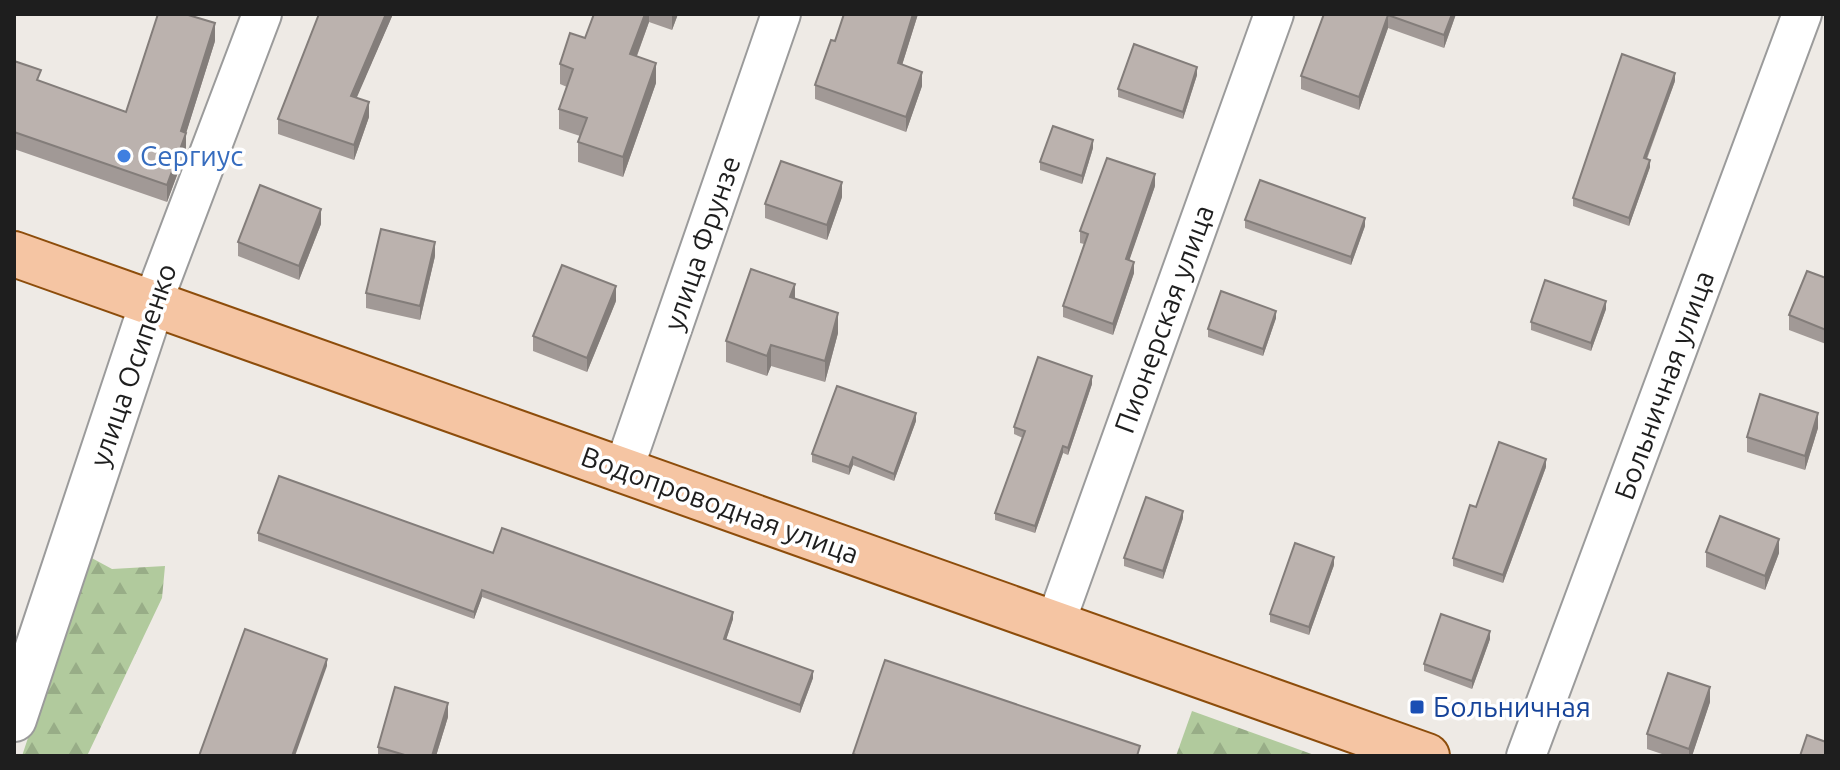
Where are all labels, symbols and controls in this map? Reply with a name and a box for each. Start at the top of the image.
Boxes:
place label: Сергиус [140,140,243,171]
marker: Сергиус [115,147,133,165]
street label: улица Фрунзе [657,152,746,334]
street label: Пионерская улица [1108,201,1219,437]
street label: улица Осипенко [83,259,182,470]
street label: Больничная улица [1608,266,1719,503]
street label: Водопроводная улица [577,440,863,569]
place label: Больничная [1433,691,1591,722]
marker: Больничная [1408,698,1426,716]

